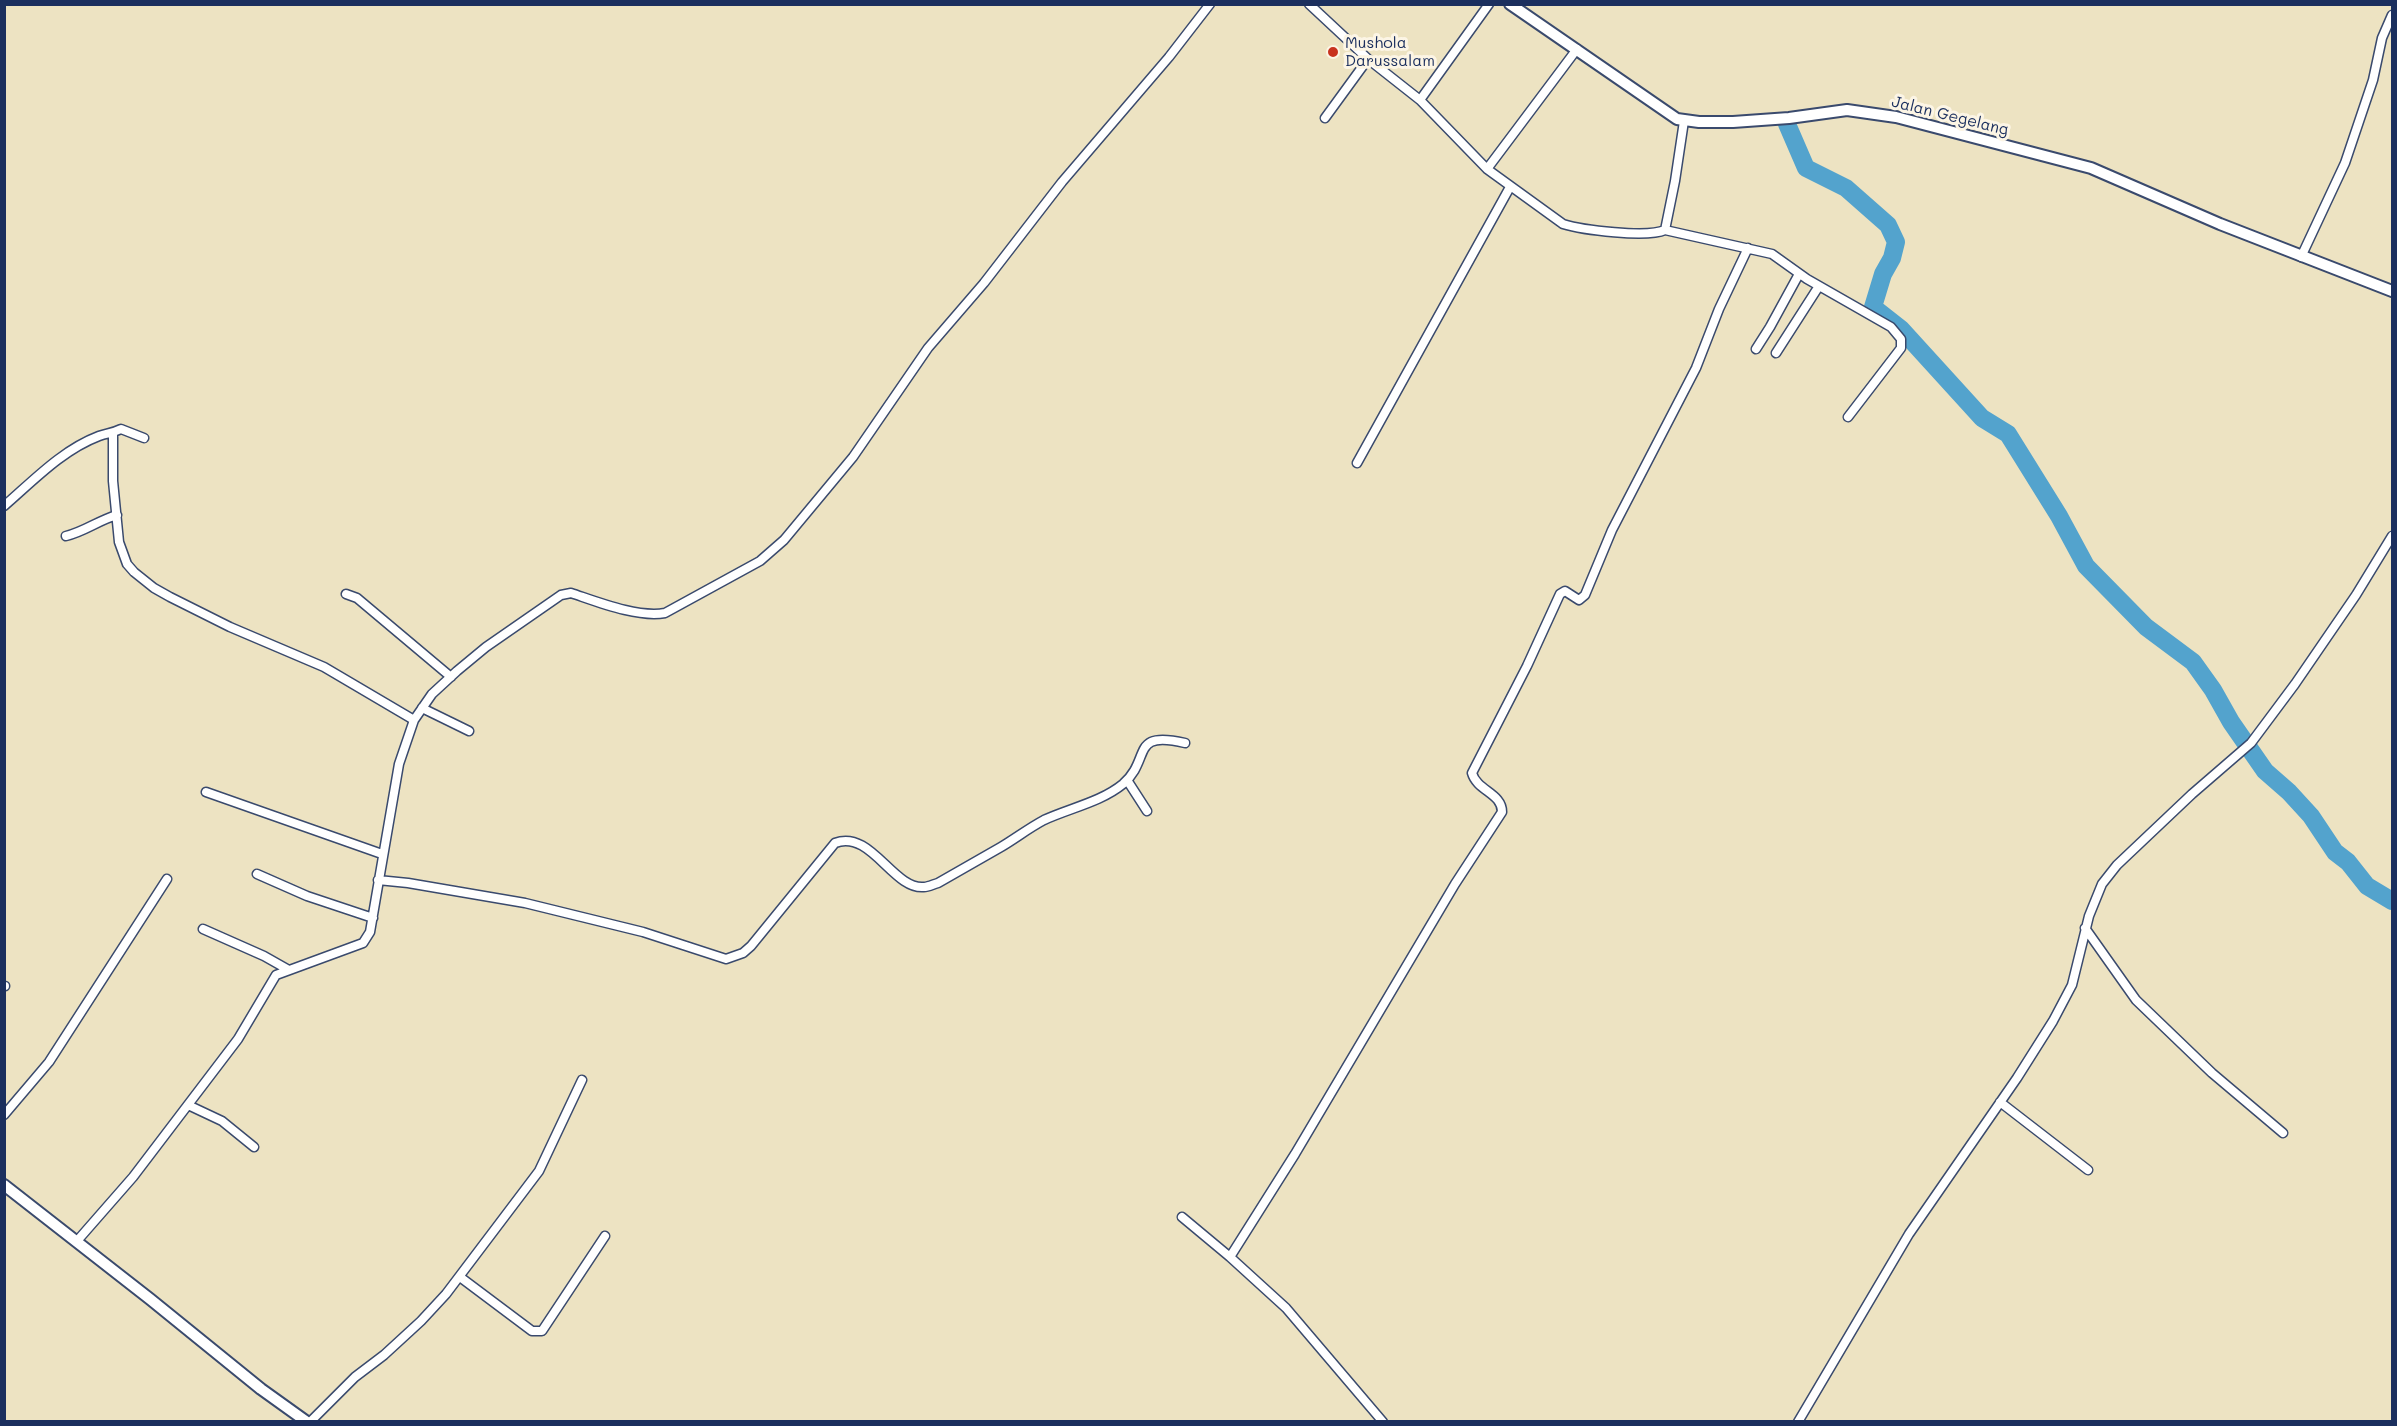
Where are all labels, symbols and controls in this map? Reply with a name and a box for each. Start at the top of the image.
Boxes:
place label: Mushola Darussalam [1345,33,1435,71]
marker: Mushola Darussalam [1326,45,1340,59]
street label: Jalan Gegelang [1890,92,2010,140]

